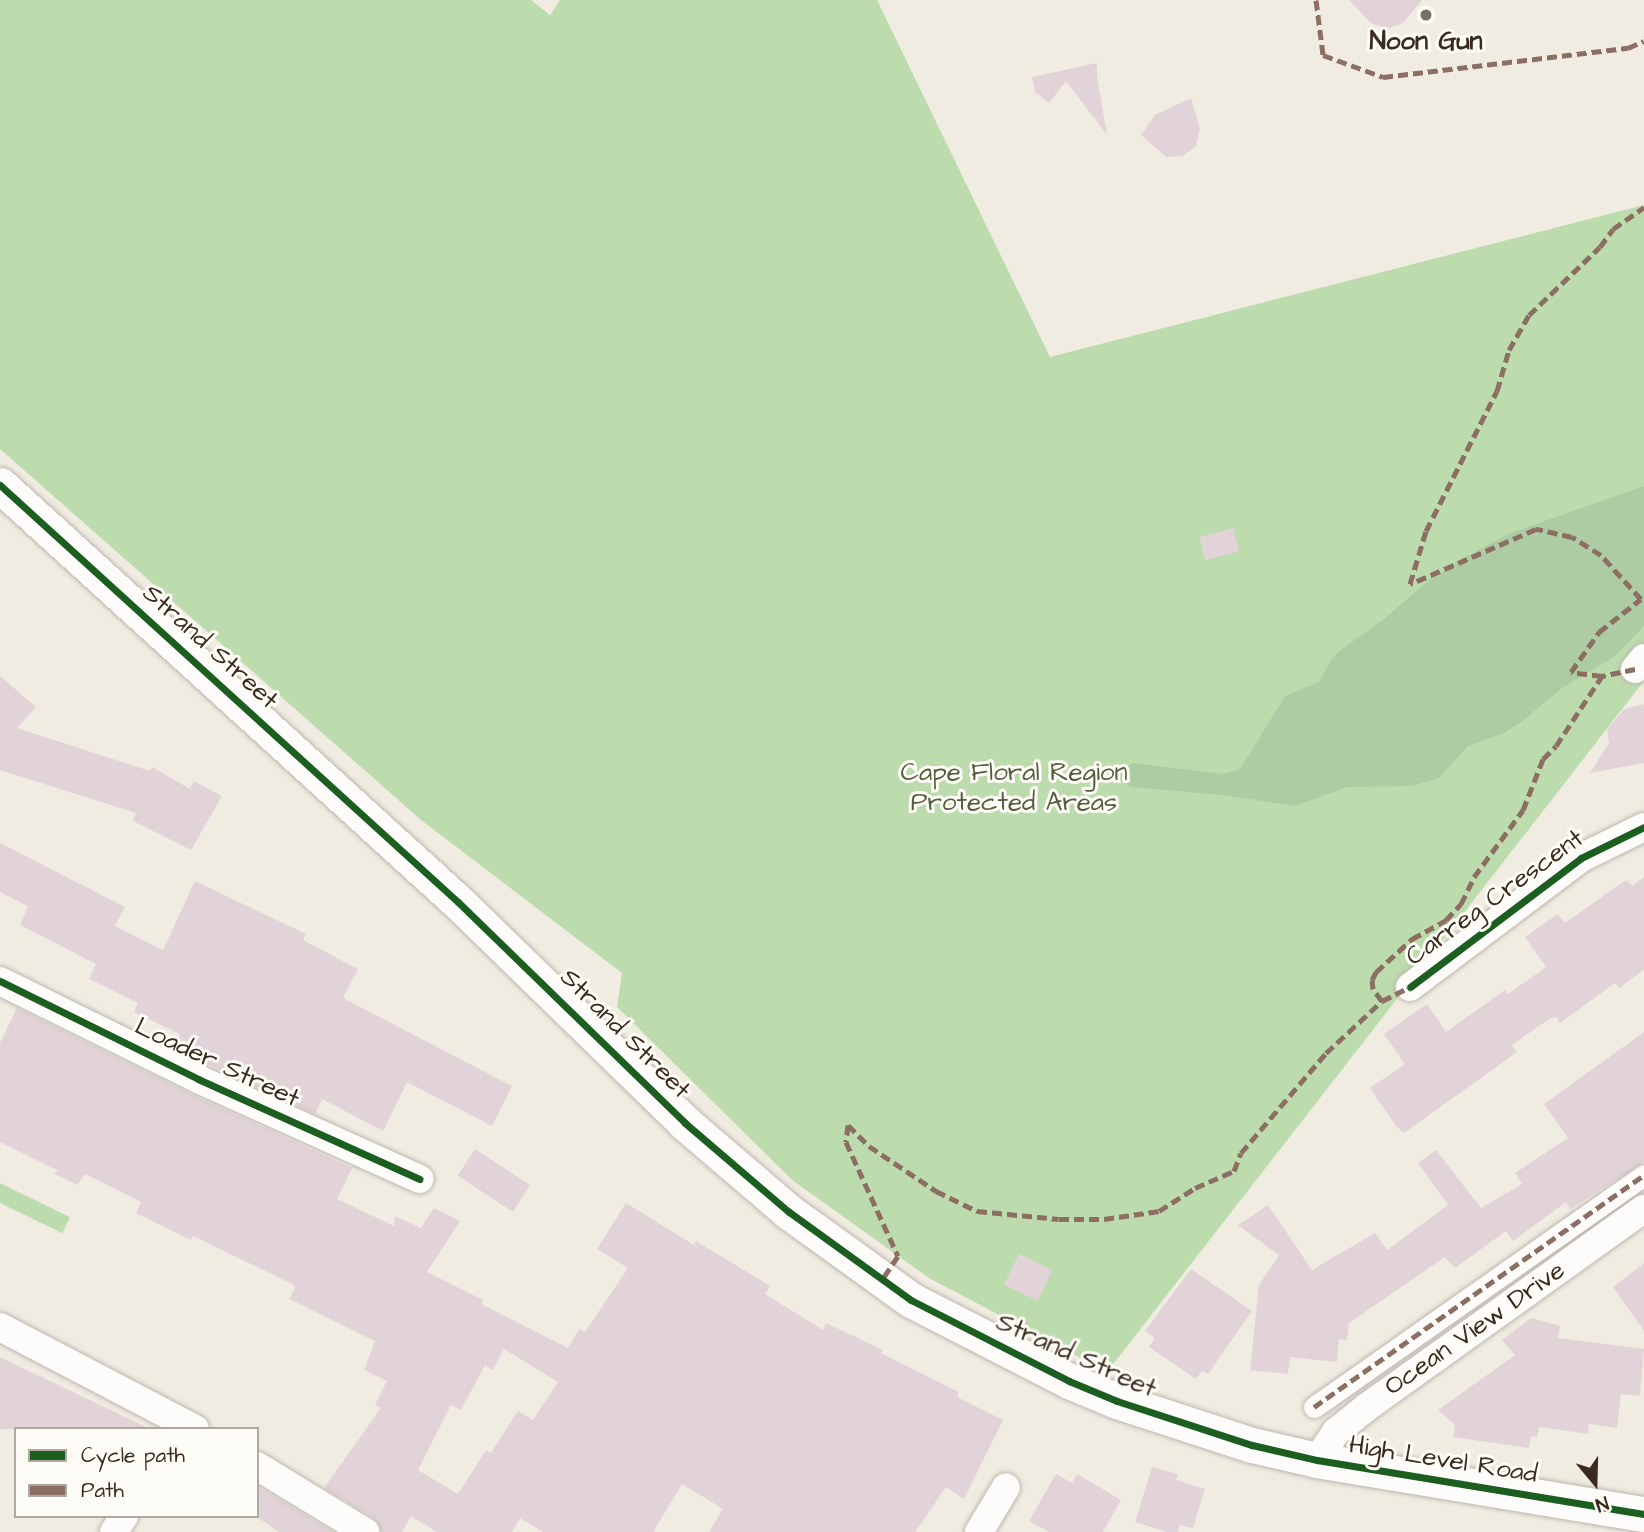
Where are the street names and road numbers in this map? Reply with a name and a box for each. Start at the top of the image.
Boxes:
street label: Strand Street [136,578,284,716]
street label: Carreg Crescent [1400,823,1590,973]
street label: Strand Street [553,962,697,1106]
street label: Loader Street [130,1011,304,1115]
street label: Ocean View Drive [1379,1255,1571,1403]
street label: Strand Street [991,1307,1161,1405]
street label: High Level Road [1347,1430,1539,1490]

